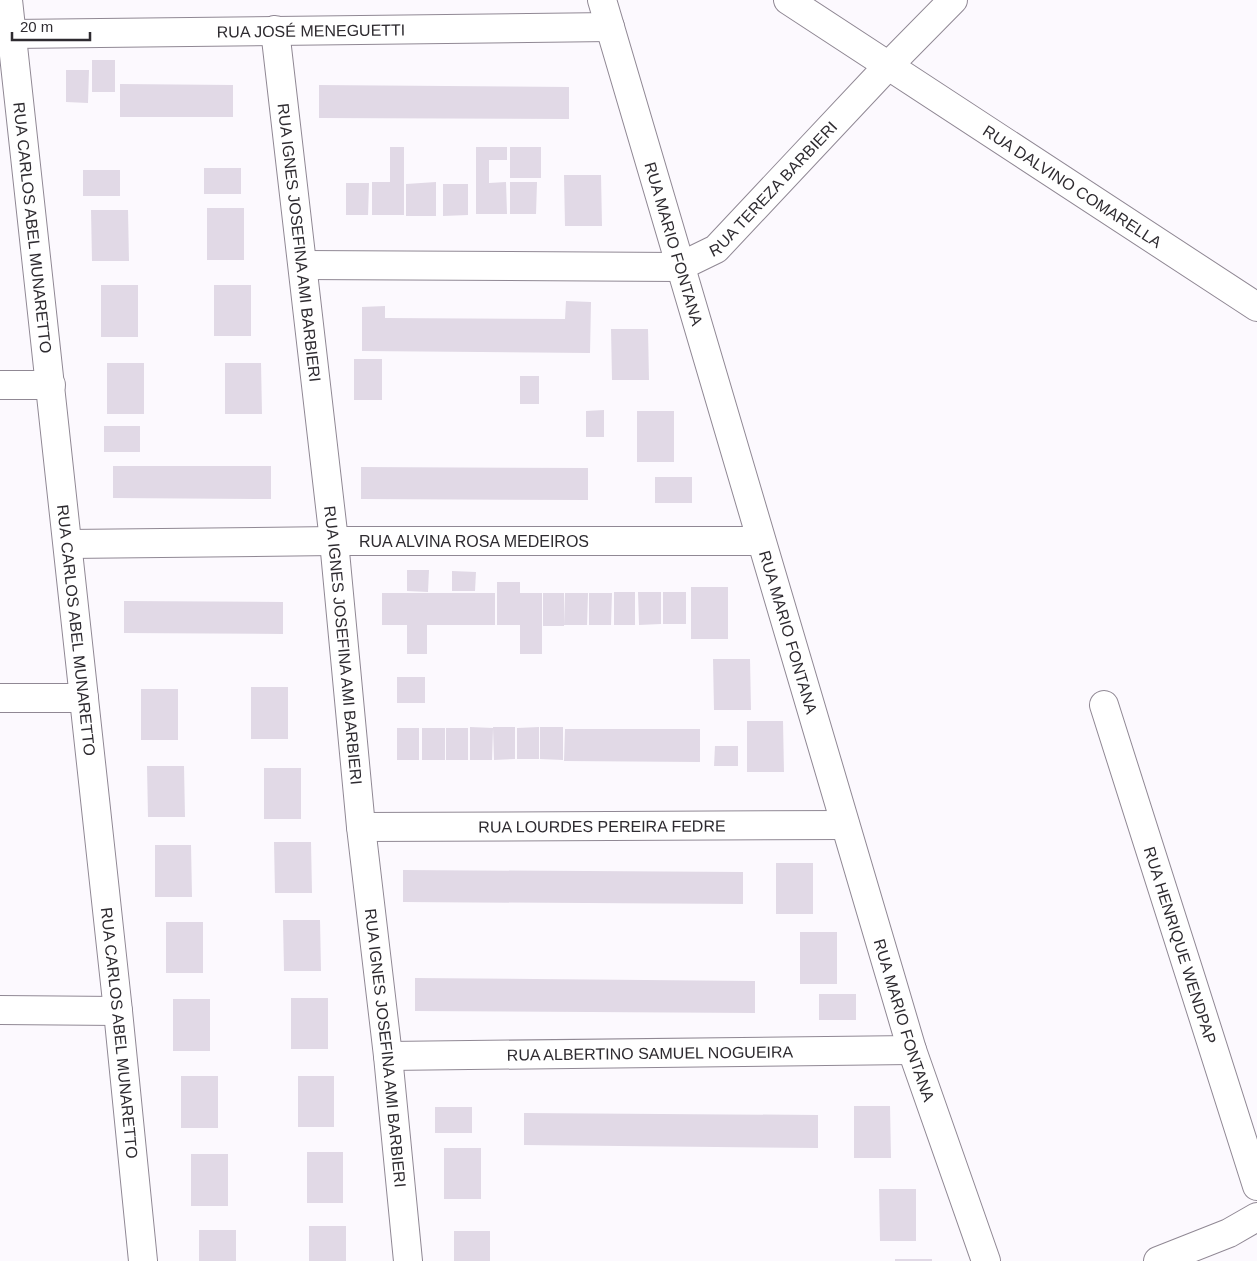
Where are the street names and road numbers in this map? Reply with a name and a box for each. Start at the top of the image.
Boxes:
street label: RUA JOSÉ MENEGUETTI [217,21,405,41]
street label: RUA CARLOS ABEL MUNARETTO [10,101,54,354]
street label: RUA IGNES JOSEFINA AMI BARBIERI [275,102,324,383]
street label: RUA TEREZA BARBIERI [707,118,840,260]
street label: RUA DALVINO COMARELLA [980,122,1165,251]
street label: RUA MARIO FONTANA [641,160,706,328]
street label: RUA CARLOS ABEL MUNARETTO [54,504,98,757]
street label: RUA IGNES JOSEFINA AMI BARBIERI [321,505,365,785]
street label: RUA ALVINA ROSA MEDEIROS [359,533,589,550]
street label: RUA MARIO FONTANA [756,548,820,716]
street label: RUA LOURDES PEREIRA FEDRE [478,817,726,836]
street label: RUA HENRIQUE WENDPAP [1141,845,1219,1046]
street label: RUA CARLOS ABEL MUNARETTO [98,906,141,1160]
street label: RUA IGNES JOSEFINA AMI BARBIERI [362,908,409,1188]
street label: RUA MARIO FONTANA [871,937,938,1104]
street label: RUA ALBERTINO SAMUEL NOGUEIRA [507,1043,794,1064]

